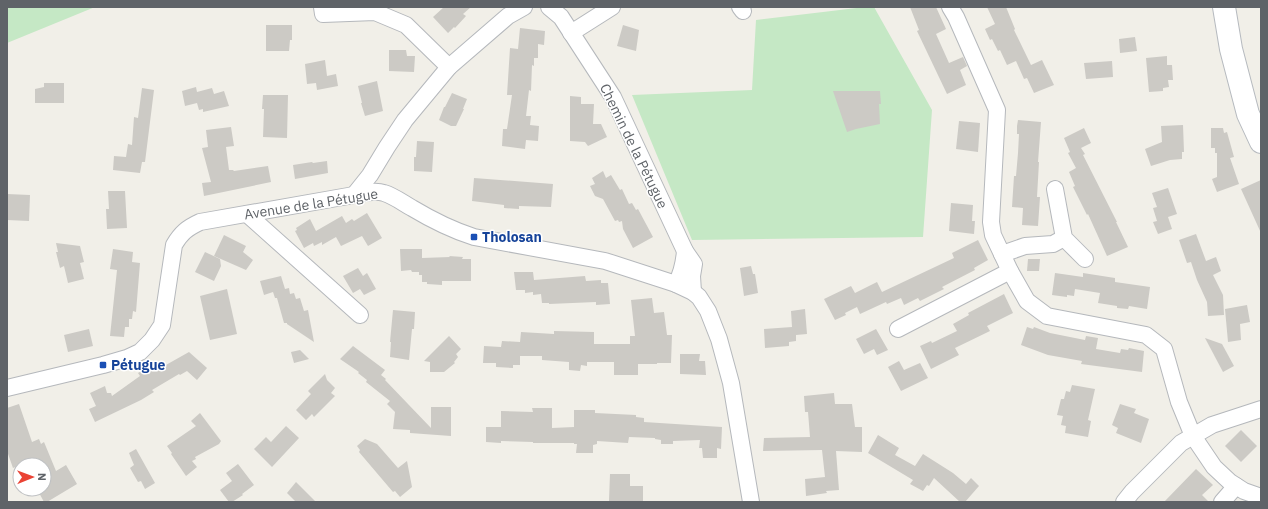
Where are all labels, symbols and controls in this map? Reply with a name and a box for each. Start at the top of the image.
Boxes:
street label: Chemin de la Pétugue [596,81,672,212]
street label: Avenue de la Pétugue [243,184,380,223]
place label: Tholosan [482,228,542,246]
marker: Tholosan [469,232,479,242]
place label: Pétugue [111,356,165,374]
marker: Pétugue [98,360,108,370]
north arrow [12,457,52,497]
text: N [35,473,49,481]

